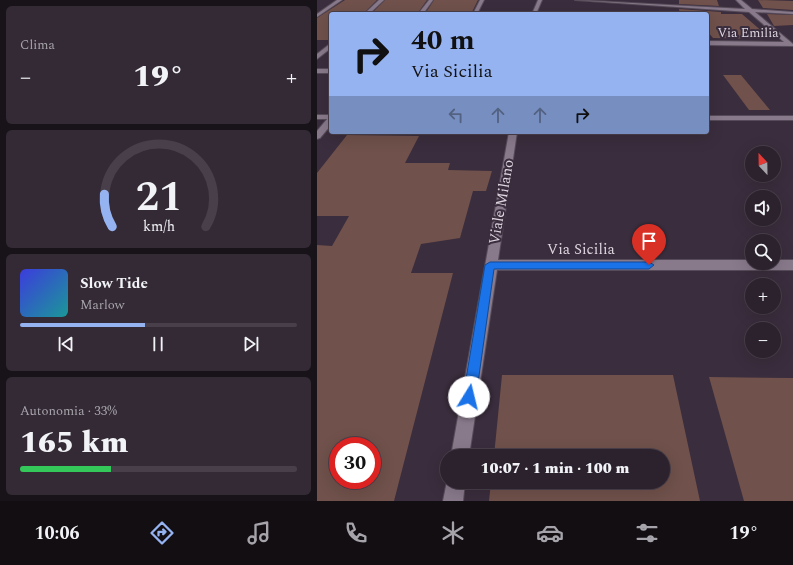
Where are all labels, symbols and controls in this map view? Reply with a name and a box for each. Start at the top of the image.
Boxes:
text: 40 m [411,19,475,62]
street label: Via Emilia [717,23,779,43]
icon: right [345,28,397,80]
text: Clima [20,35,55,55]
text: 19° [133,54,184,100]
text: Via Sicilia [411,58,492,85]
text: − [20,61,31,94]
text: + [286,61,297,94]
icon: left [445,104,467,126]
icon: ahead [487,104,509,126]
icon: ahead [529,104,551,126]
icon: right [571,104,593,126]
north arrow [745,146,781,182]
map controls [745,146,781,358]
street label: Viale Milano [483,158,520,246]
text: 21 [135,165,182,228]
button: sound [745,190,781,226]
text: km/h [142,215,175,237]
pin [632,224,666,265]
icon: arrive [638,230,660,252]
button: search [745,234,781,270]
street label: Via Sicilia [547,238,616,261]
text: Slow Tide [80,272,148,295]
button: + [745,278,781,314]
text: Marlow [80,295,125,315]
button: − [745,322,781,358]
icon: previous [55,333,77,355]
icon: pause [147,333,169,355]
icon: next [240,333,262,355]
position arrow [448,376,490,418]
text: Autonomia · 33% [20,401,117,421]
text: 165 km [20,420,128,466]
speed limit sign: 30 [329,437,381,489]
text: 10:07 · 1 min · 100 m [481,457,629,480]
icon: directions [148,519,176,547]
icon: music [245,519,273,547]
icon: phone [342,519,370,547]
icon: climate [439,519,467,547]
icon: car [536,519,564,547]
icon: filters [633,519,661,547]
text: 10:06 [34,520,80,547]
text: 19° [729,520,759,547]

